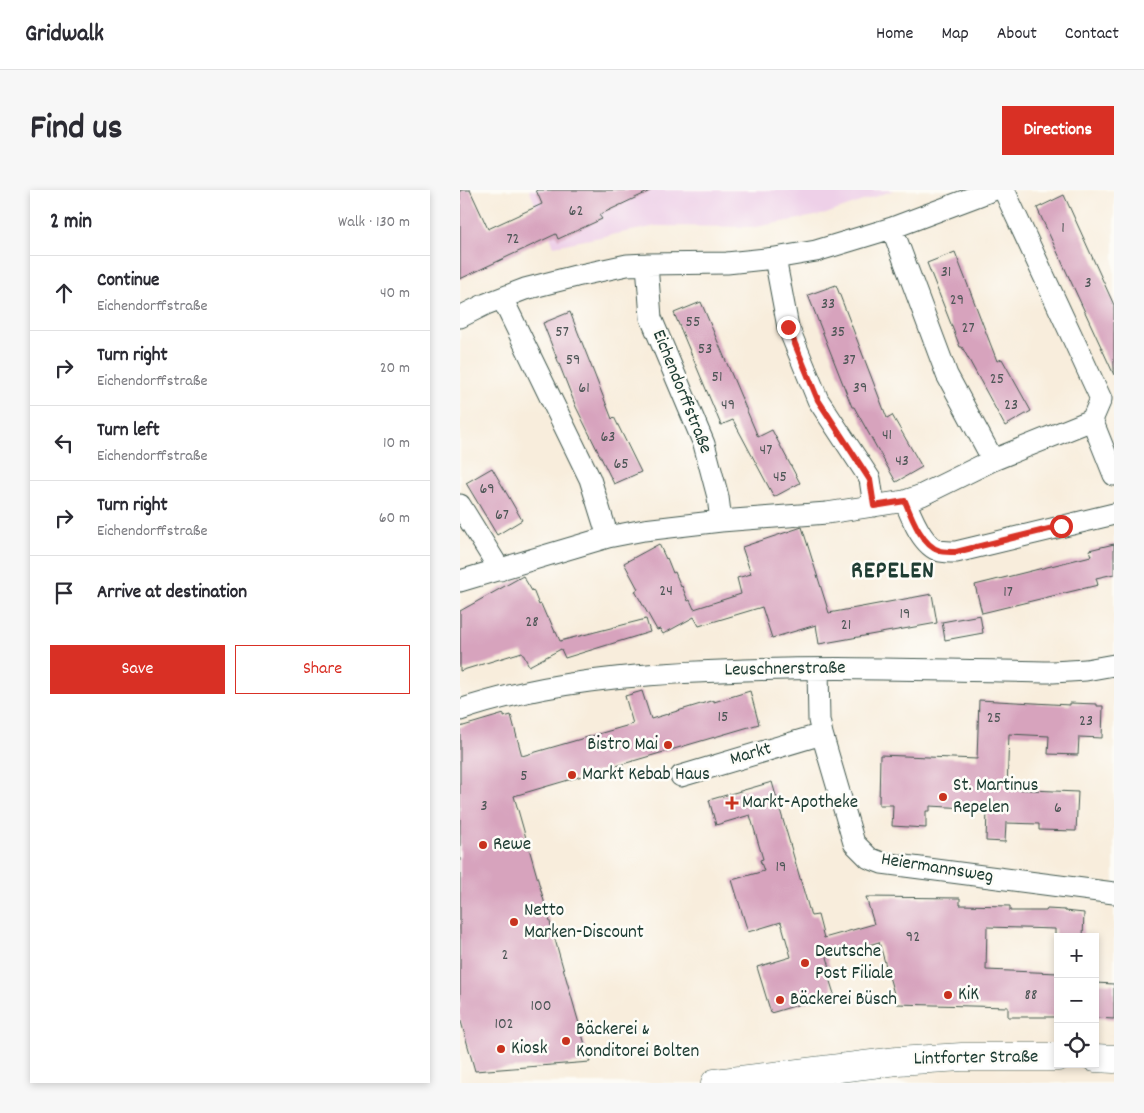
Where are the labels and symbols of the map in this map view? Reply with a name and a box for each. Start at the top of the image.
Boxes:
house number: 62 [569,200,583,223]
house number: 1 [1061,217,1065,240]
house number: 72 [506,228,520,251]
house number: 31 [941,261,951,284]
house number: 3 [1084,272,1092,295]
house number: 29 [950,289,964,312]
house number: 33 [821,293,835,316]
house number: 55 [686,311,700,334]
route end [777,316,800,339]
house number: 27 [961,317,975,340]
house number: 57 [555,321,569,344]
house number: 35 [831,321,845,344]
street label: Eichendorffstraße [644,326,718,458]
house number: 53 [698,338,712,361]
house number: 59 [566,349,580,372]
house number: 37 [842,349,856,372]
house number: 51 [712,366,722,389]
house number: 25 [990,368,1004,391]
house number: 61 [578,377,590,400]
house number: 39 [853,377,867,400]
house number: 49 [721,394,735,417]
house number: 23 [1004,394,1018,417]
house number: 41 [882,424,892,447]
house number: 63 [601,426,615,449]
house number: 47 [760,439,772,462]
house number: 43 [895,450,909,473]
house number: 65 [613,453,629,476]
house number: 45 [773,466,787,489]
house number: 69 [479,478,495,501]
house number: 67 [495,504,509,527]
route start [1050,515,1073,538]
district label: REPELEN [851,555,935,589]
house number: 24 [659,580,673,603]
house number: 17 [1003,581,1013,604]
house number: 19 [900,603,910,626]
house number: 28 [525,611,539,634]
house number: 21 [841,614,851,637]
street label: Leuschnerstraße [724,655,846,685]
house number: 15 [718,706,728,729]
house number: 25 [987,707,1001,730]
house number: 23 [1079,710,1093,733]
place label: Bistro Mai [587,732,659,759]
street label: Markt [727,736,775,774]
marker: Bistro Mai [662,739,674,751]
place label: Markt Kebab Haus [582,762,710,789]
house number: 5 [520,765,528,788]
marker: Markt Kebab Haus [566,769,578,781]
place label: St. Martinus Repelen [953,773,1038,822]
place label: Markt-Apotheke [742,790,858,817]
marker: St. Martinus Repelen [937,791,949,803]
house number: 3 [480,795,488,818]
marker: Markt-Apotheke [726,797,738,809]
house number: 6 [1054,797,1062,820]
place label: Rewe [493,832,531,859]
marker: Rewe [477,839,489,851]
street label: Heiermannsweg [879,847,995,891]
house number: 19 [776,856,786,879]
place label: Netto Marken-Discount [524,898,644,947]
marker: Netto Marken-Discount [508,916,520,928]
house number: 92 [906,926,920,949]
place label: Deutsche Post Filiale [815,939,893,988]
house number: 2 [502,944,509,967]
marker: Deutsche Post Filiale [799,957,811,969]
place label: KiK [958,982,979,1009]
house number: 88 [1025,984,1037,1007]
place label: Bäckerei Büsch [790,987,897,1014]
marker: KiK [942,989,954,1001]
marker: Bäckerei Büsch [774,994,786,1006]
house number: 100 [531,995,551,1018]
house number: 102 [494,1013,514,1036]
place label: Bäckerei & Konditorei Bolten [576,1017,699,1066]
marker: Bäckerei & Konditorei Bolten [560,1035,572,1047]
place label: Kiosk [511,1036,548,1063]
marker: Kiosk [495,1043,507,1055]
street label: Lintforter Straße [913,1044,1039,1074]

